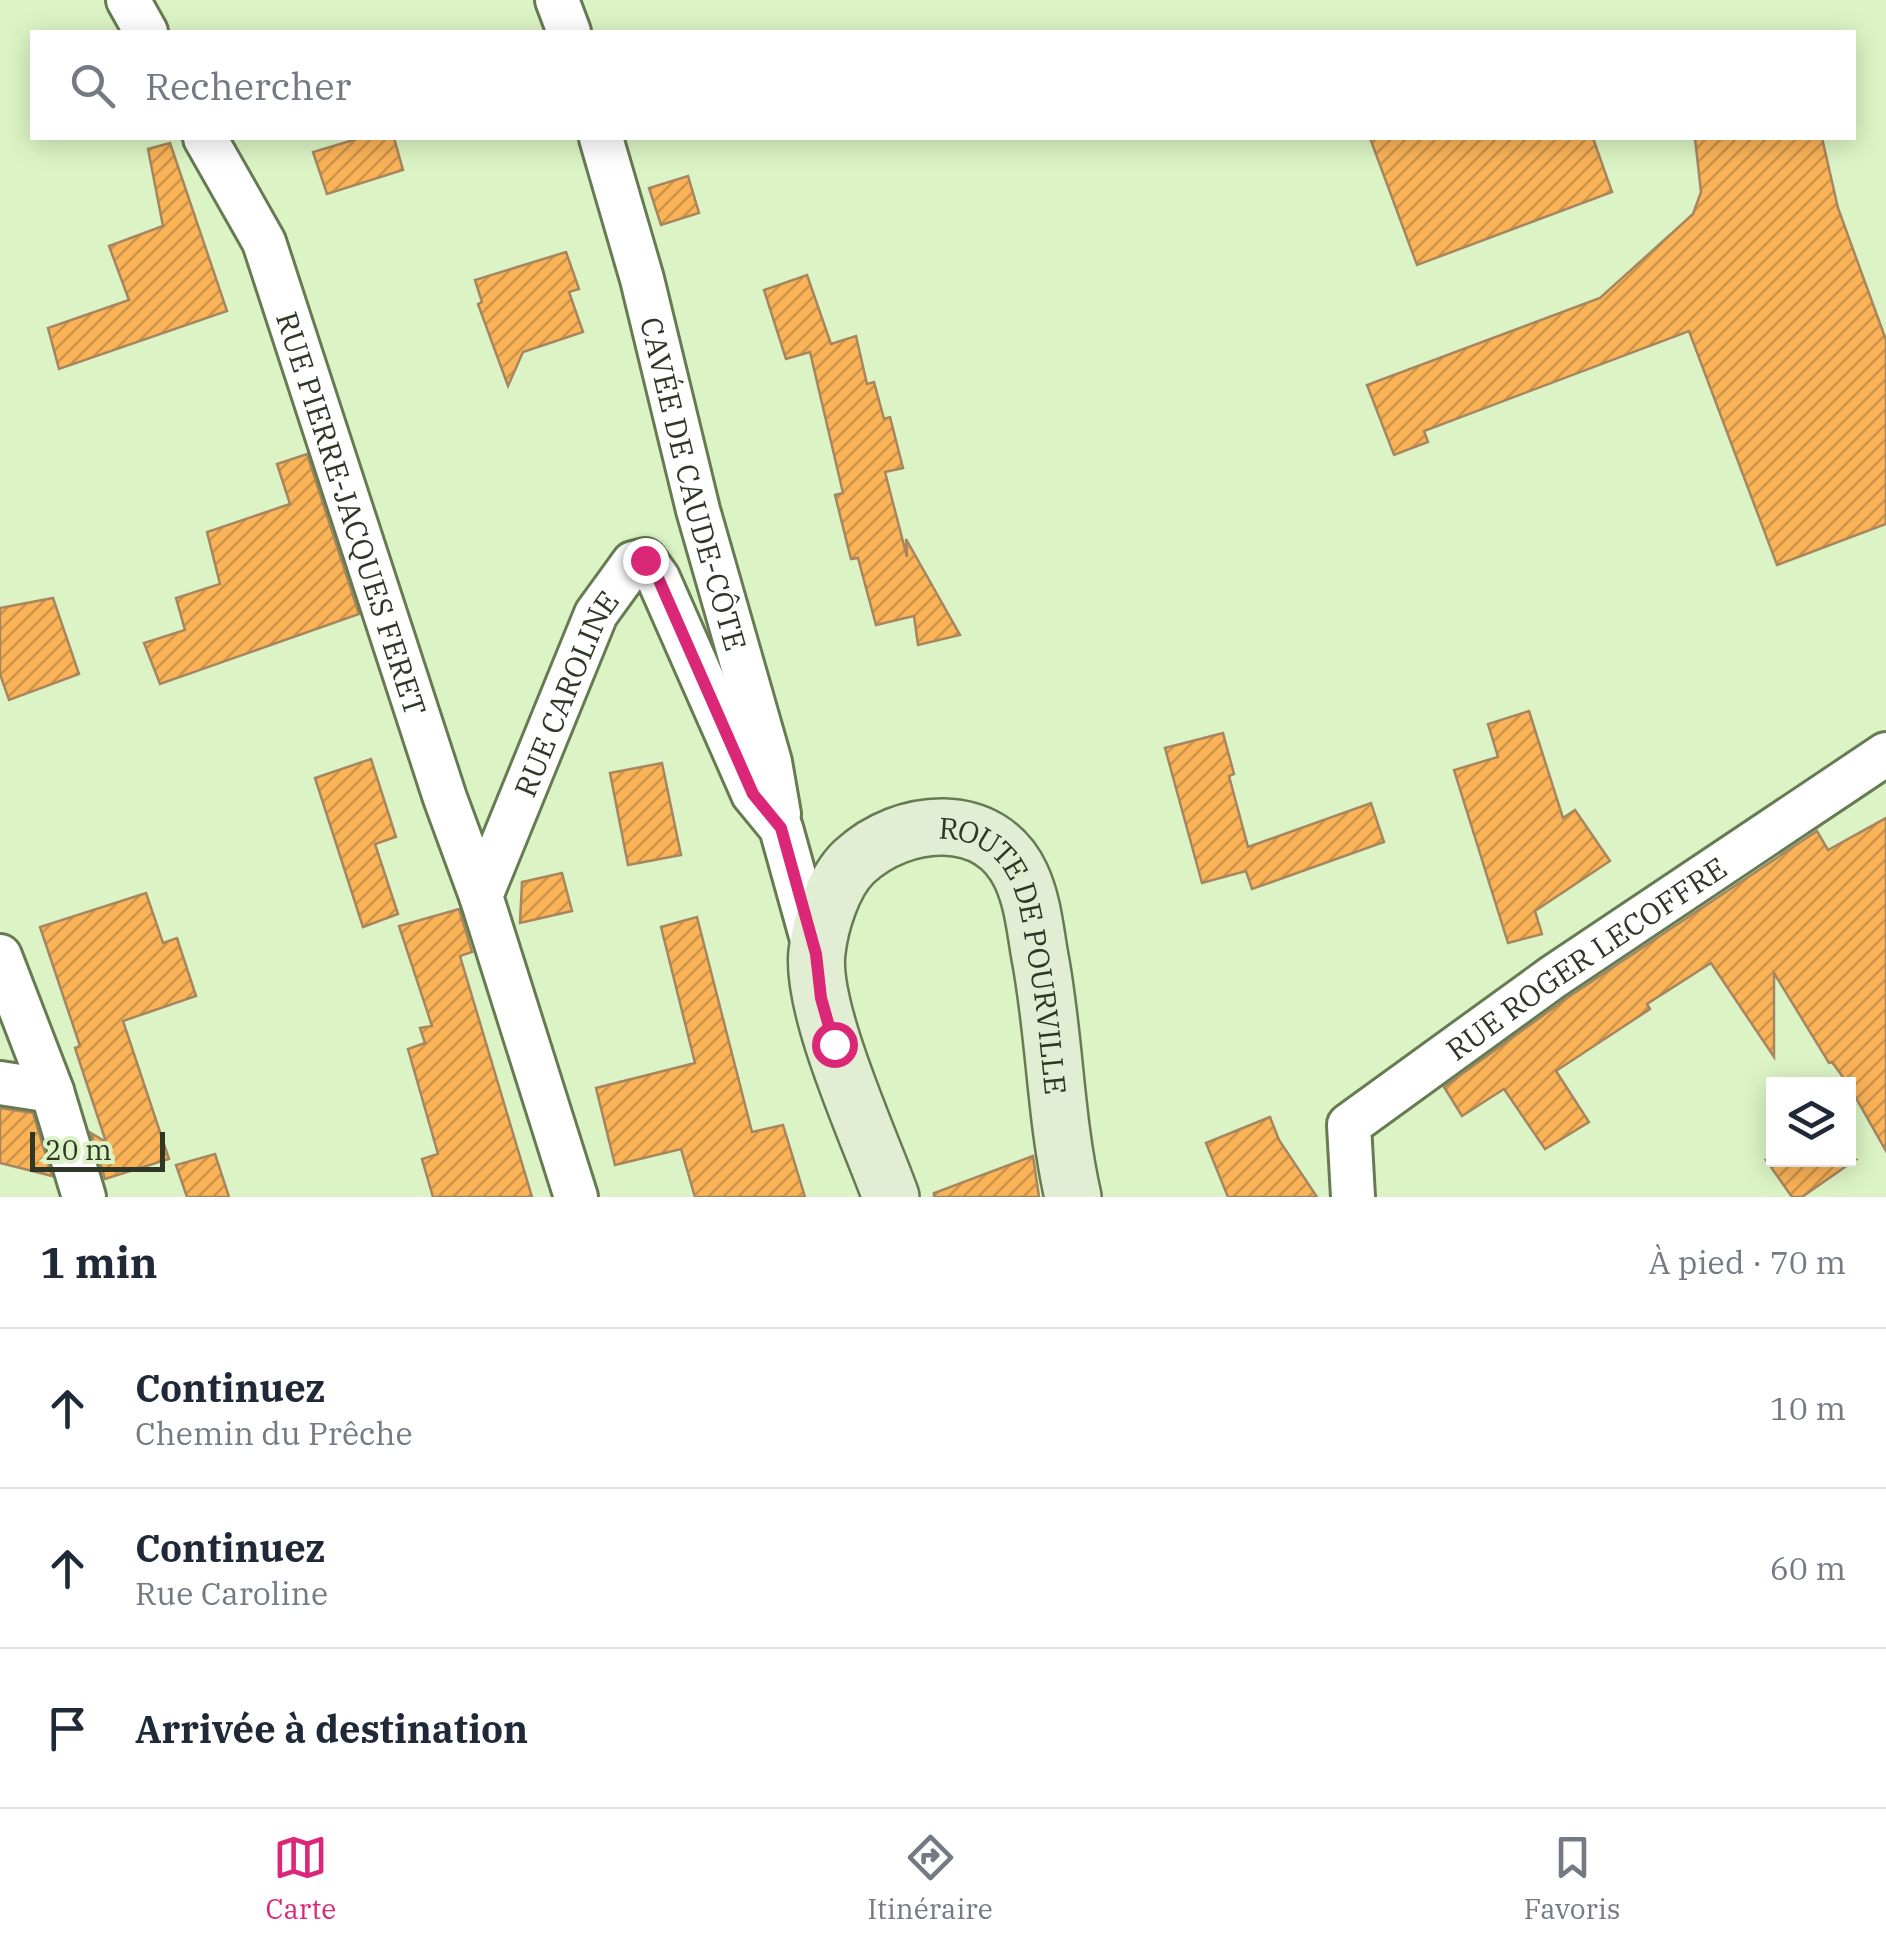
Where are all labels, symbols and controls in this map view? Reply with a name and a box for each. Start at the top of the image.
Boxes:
search box [30,30,1856,140]
icon: search [65,58,120,113]
text: Rechercher [145,61,351,110]
street label: RUE PIERRE-JACQUES FERET [268,307,436,720]
street label: CAVÉE DE CAUDE-CÔTE [632,313,757,655]
route end [623,538,669,584]
street label: RUE CAROLINE [504,583,626,802]
street label: ROUTE DE POURVILLE [938,807,1077,1096]
street label: RUE ROGER LECOFFRE [1438,847,1733,1068]
route start [812,1022,858,1068]
map controls [1766,1077,1856,1167]
button: layers [1766,1077,1856,1167]
scale bar [30,1127,165,1172]
text: 20 m [45,1131,112,1168]
text: 1 min [40,1235,158,1290]
text: À pied · 70 m [1648,1241,1846,1283]
text: Continuez [135,1363,325,1412]
icon: ahead [40,1381,95,1436]
text: 10 m [1770,1387,1846,1429]
text: Chemin du Prêche [135,1412,413,1454]
text: Continuez [135,1523,325,1572]
icon: ahead [40,1541,95,1596]
text: 60 m [1770,1547,1846,1589]
text: Rue Caroline [135,1572,328,1614]
icon: arrive [40,1701,95,1756]
text: Arrivée à destination [135,1704,528,1753]
tab: Carte [266,1830,336,1927]
tab: Itinéraire [867,1830,993,1927]
tab: Favoris [1524,1830,1620,1927]

